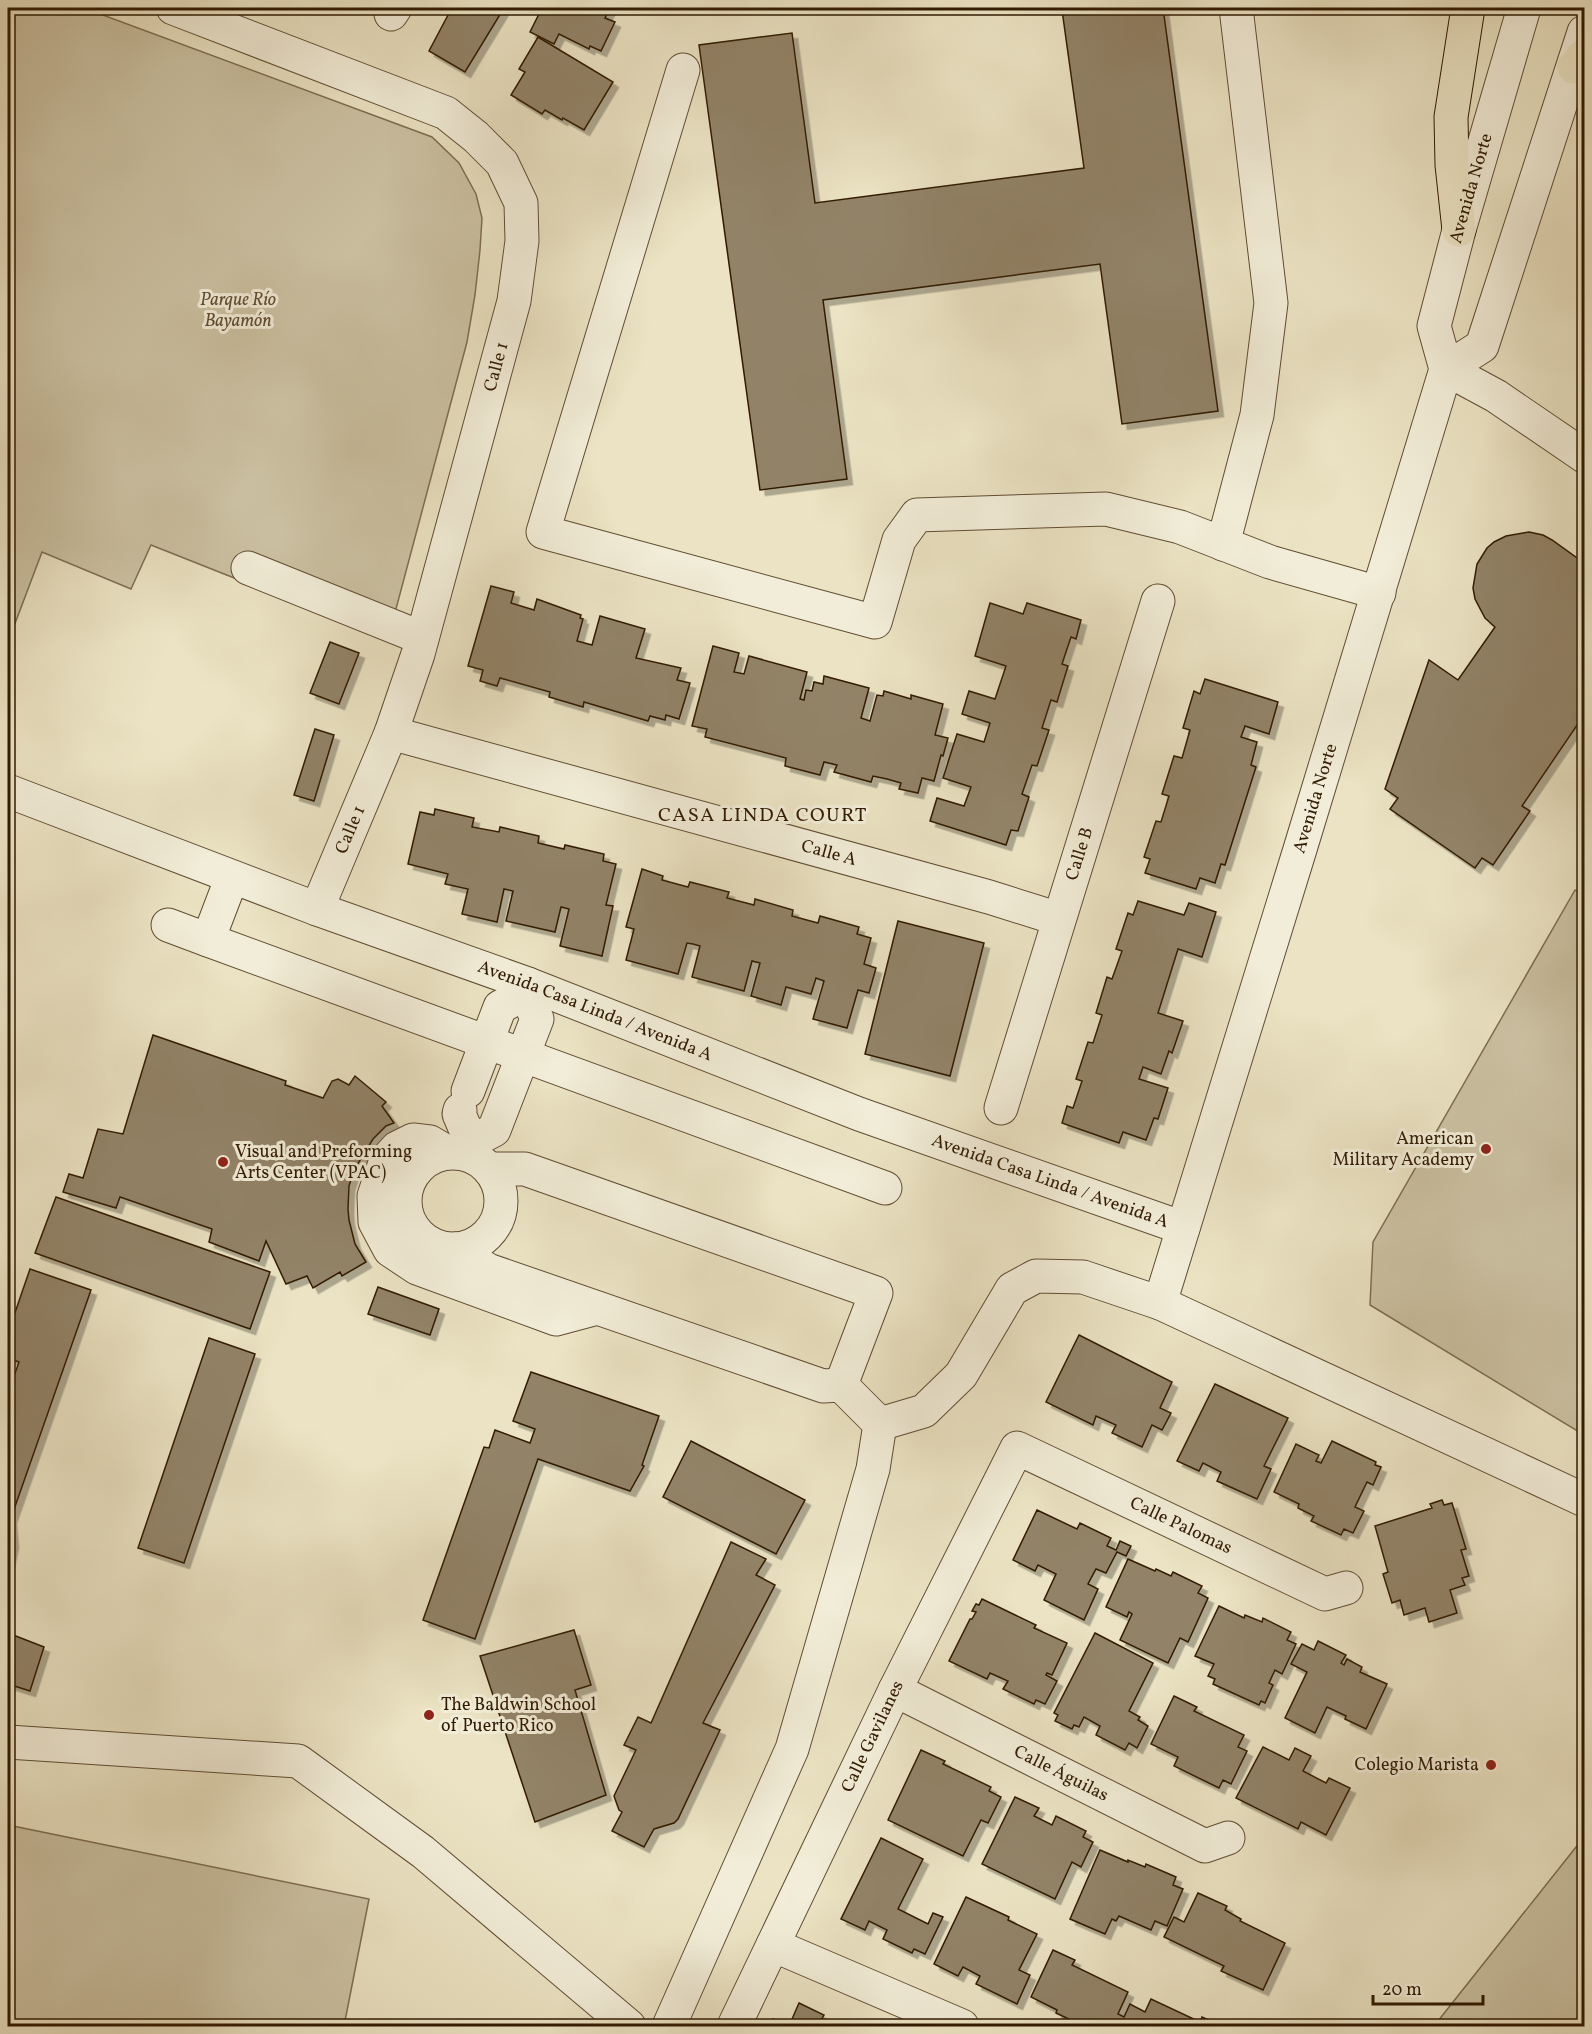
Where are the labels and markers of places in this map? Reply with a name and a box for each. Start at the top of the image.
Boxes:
place label: American Military Academy [1332,1127,1474,1173]
place label: Visual and Preforming Arts Center (VPAC) [235,1140,412,1186]
marker: American Military Academy [1479,1142,1493,1156]
marker: Visual and Preforming Arts Center (VPAC) [216,1155,230,1169]
place label: The Baldwin School of Puerto Rico [441,1693,596,1739]
marker: The Baldwin School of Puerto Rico [422,1708,436,1722]
place label: Colegio Marista [1354,1753,1479,1778]
marker: Colegio Marista [1484,1758,1498,1772]

